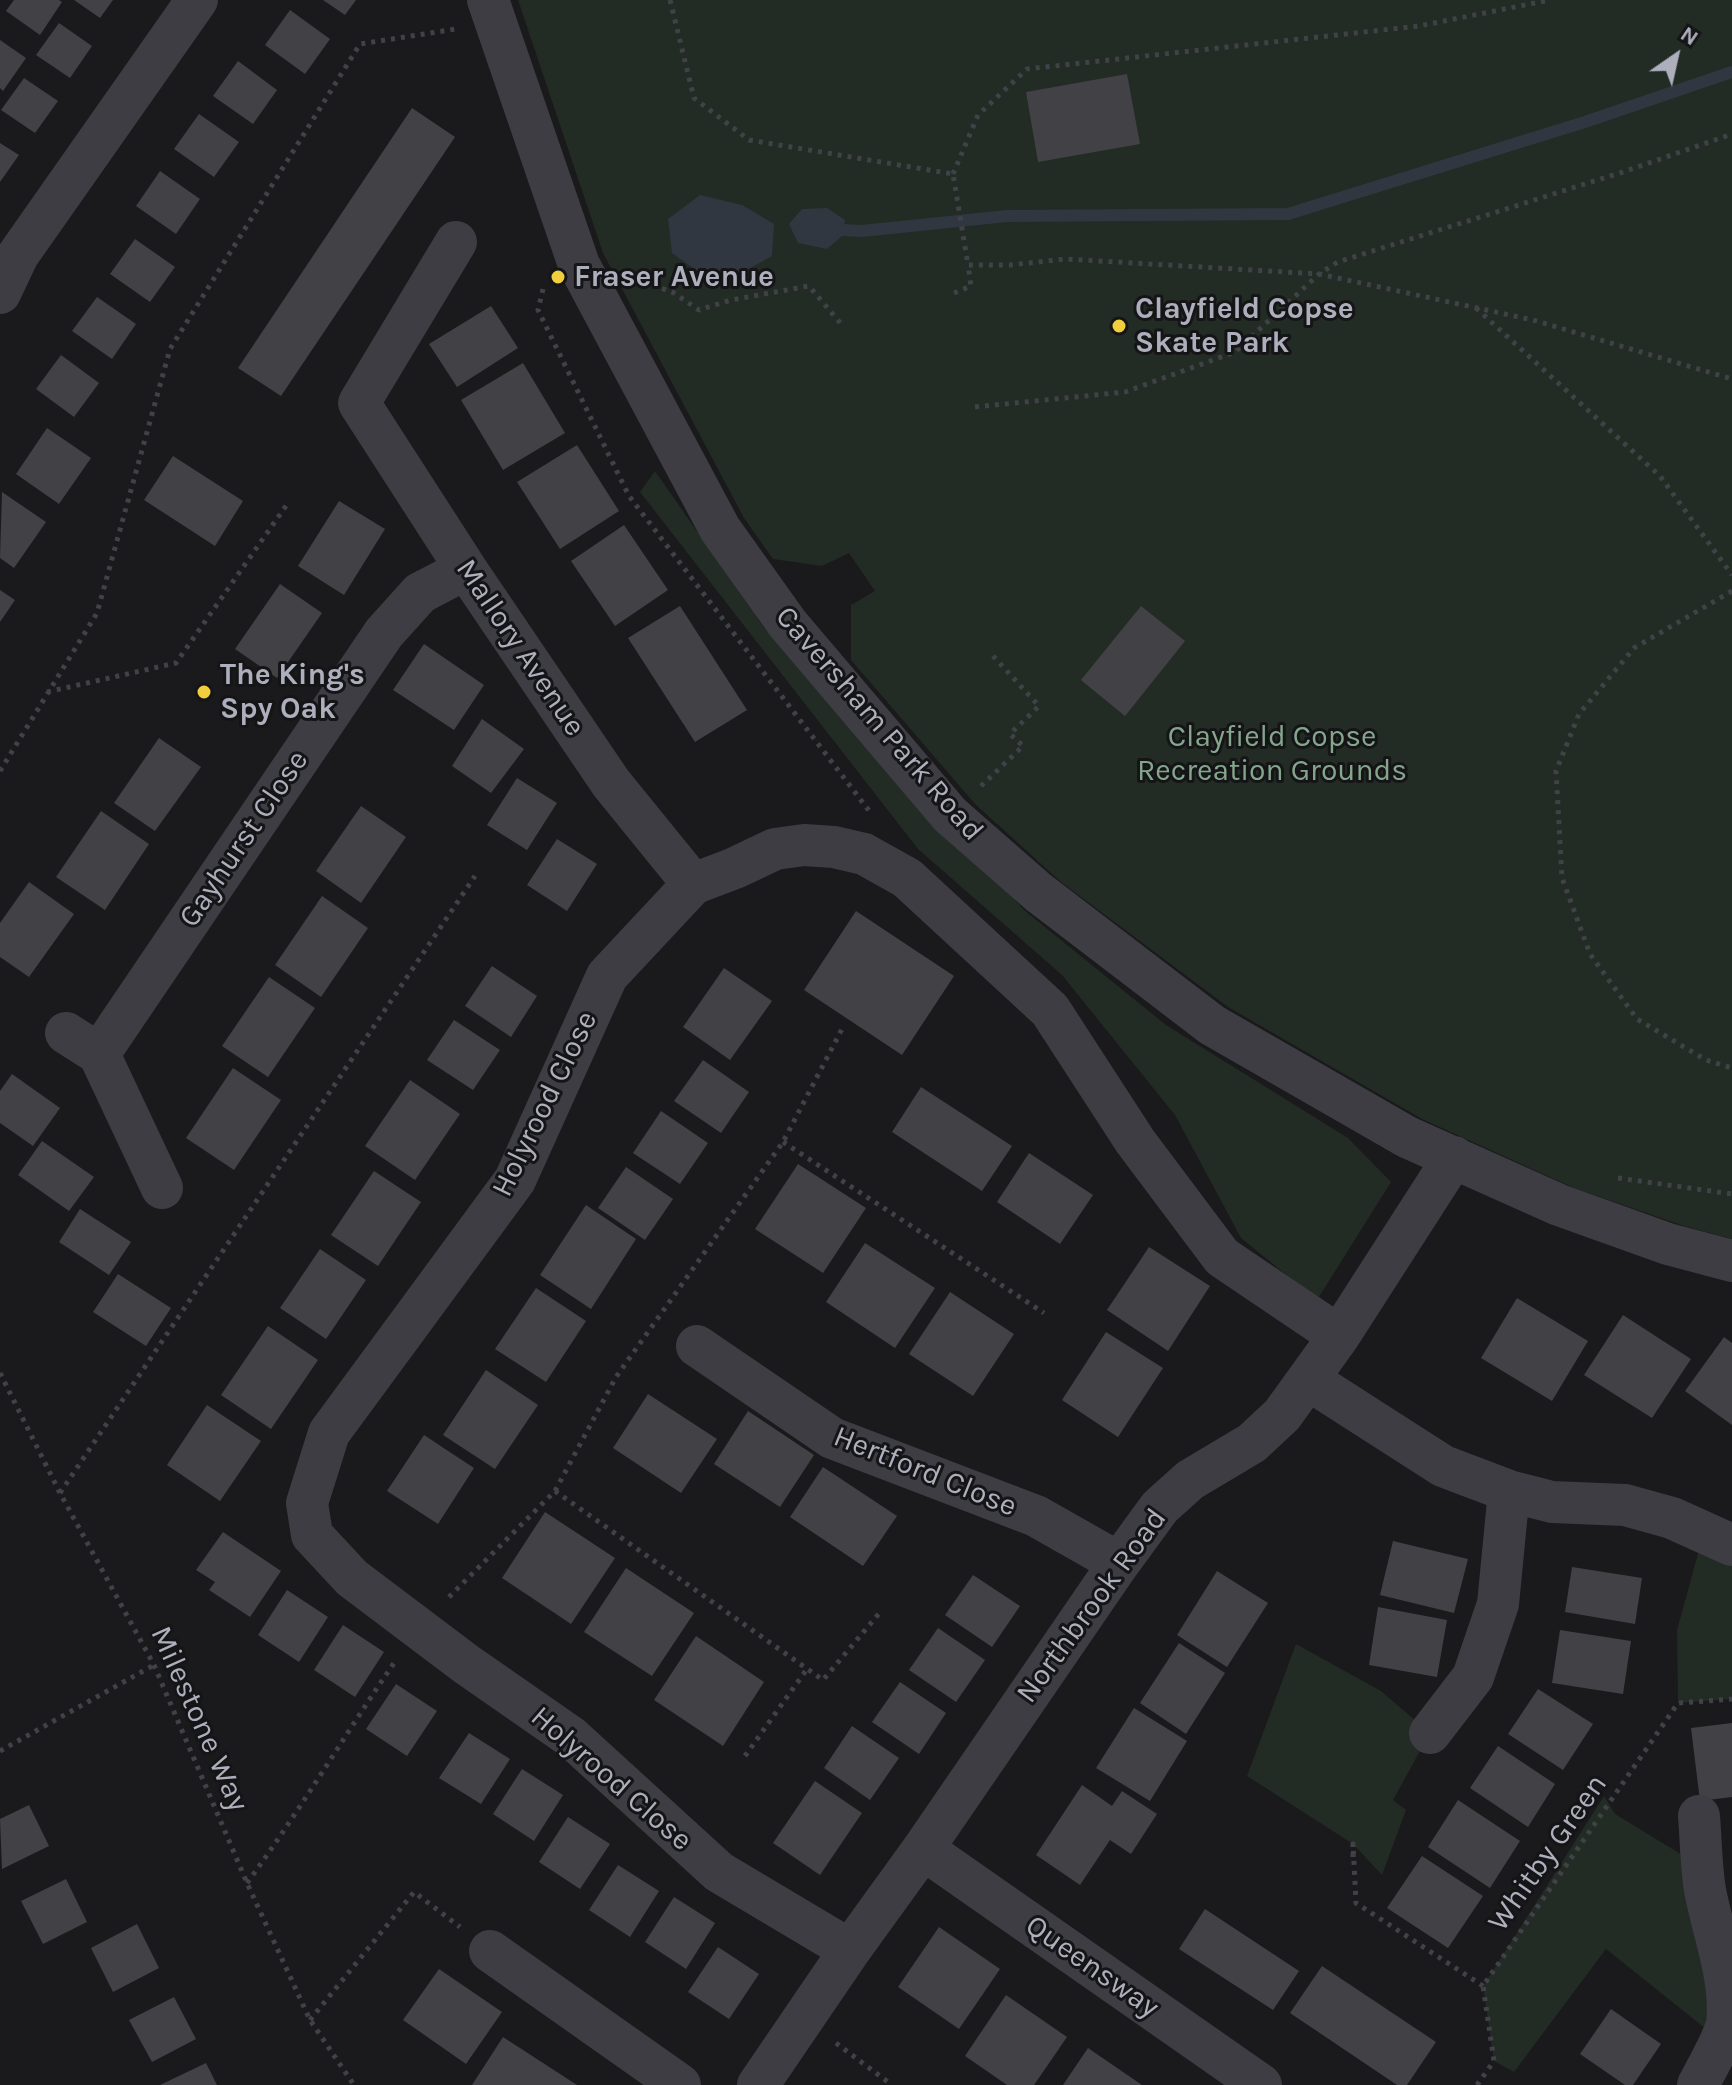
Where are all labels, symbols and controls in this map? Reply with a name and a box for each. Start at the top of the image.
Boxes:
north arrow [1636,16,1716,96]
text: N [1676,21,1703,51]
place label: Fraser Avenue [574,259,774,295]
marker: Fraser Avenue [549,268,567,286]
place label: Clayfield Copse Skate Park [1135,291,1354,362]
marker: Clayfield Copse Skate Park [1110,317,1128,335]
street label: Mallory Avenue [448,553,592,743]
street label: Caversham Park Road [767,599,991,849]
place label: The King's Spy Oak [220,657,365,728]
marker: The King's Spy Oak [195,683,213,701]
park label: Clayfield Copse Recreation Grounds [1137,719,1407,790]
street label: Gayhurst Close [172,744,316,934]
street label: Holyrood Close [485,1005,605,1203]
street label: Hertford Close [828,1419,1022,1525]
street label: Northbrook Road [1009,1502,1175,1710]
street label: Milestone Way [142,1621,256,1817]
street label: Holyrood Close [523,1699,699,1859]
street label: Whitby Green [1481,1768,1615,1938]
street label: Queensway [1018,1908,1166,2026]

